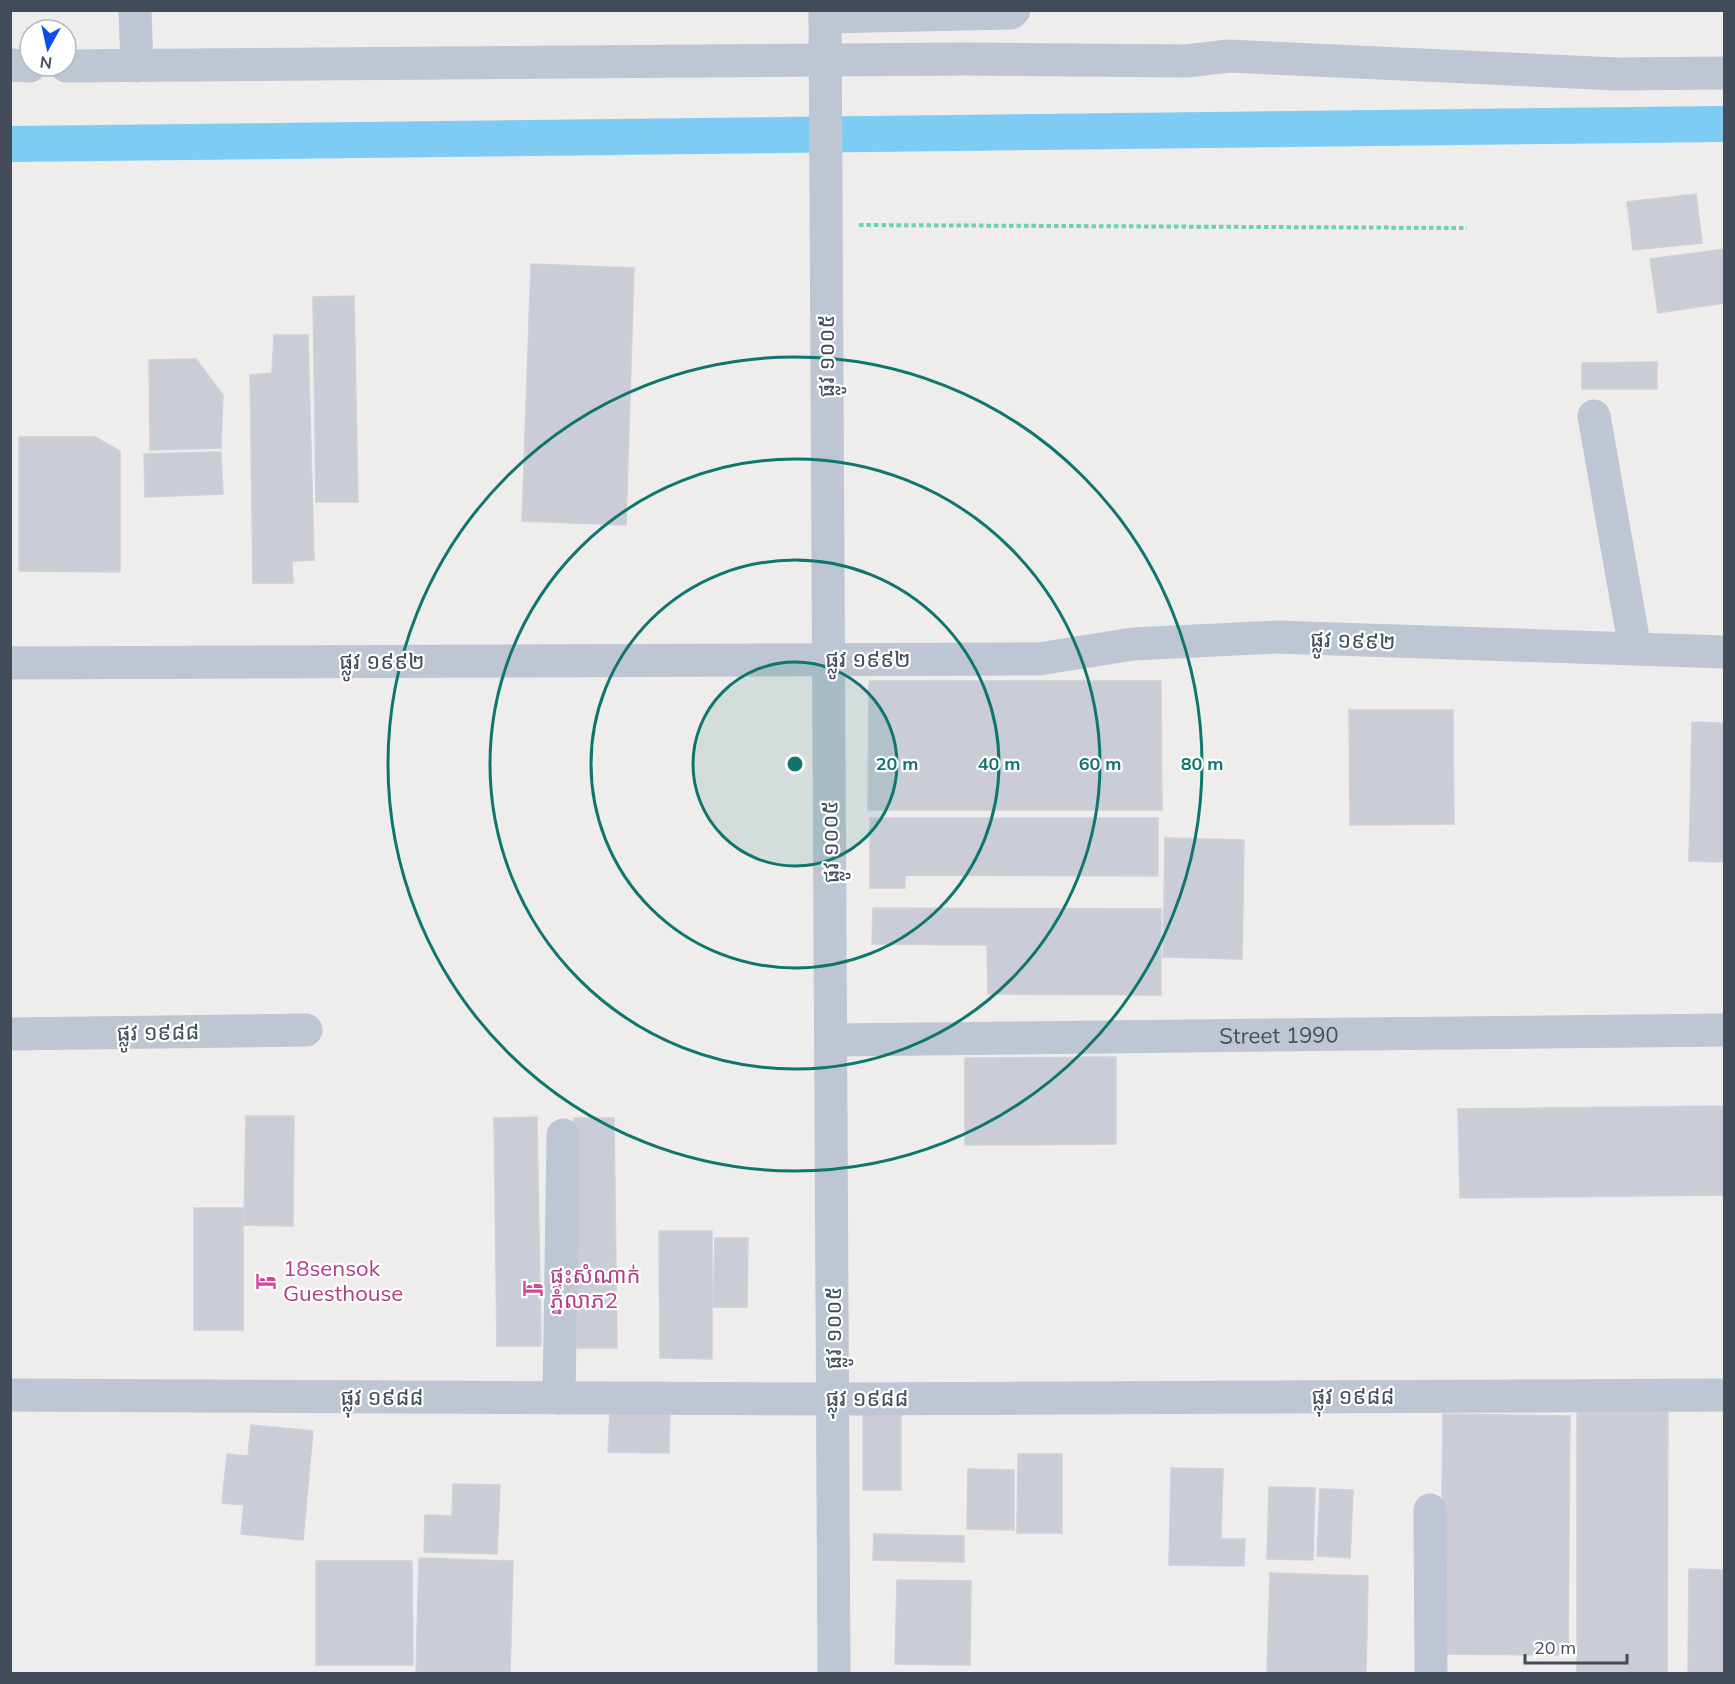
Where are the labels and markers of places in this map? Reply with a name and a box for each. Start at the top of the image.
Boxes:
centre of rings [785,754,805,774]
place label: 18sensok Guesthouse [283,1254,403,1307]
place label: ផ្ទះសំណាក់ ភ្នំលាភ2 [550,1261,641,1315]
hotel icon: 18sensok Guesthouse [254,1269,278,1293]
hotel icon: ផ្ទះសំណាក់ ភ្នំលាភ2 [521,1276,545,1300]

